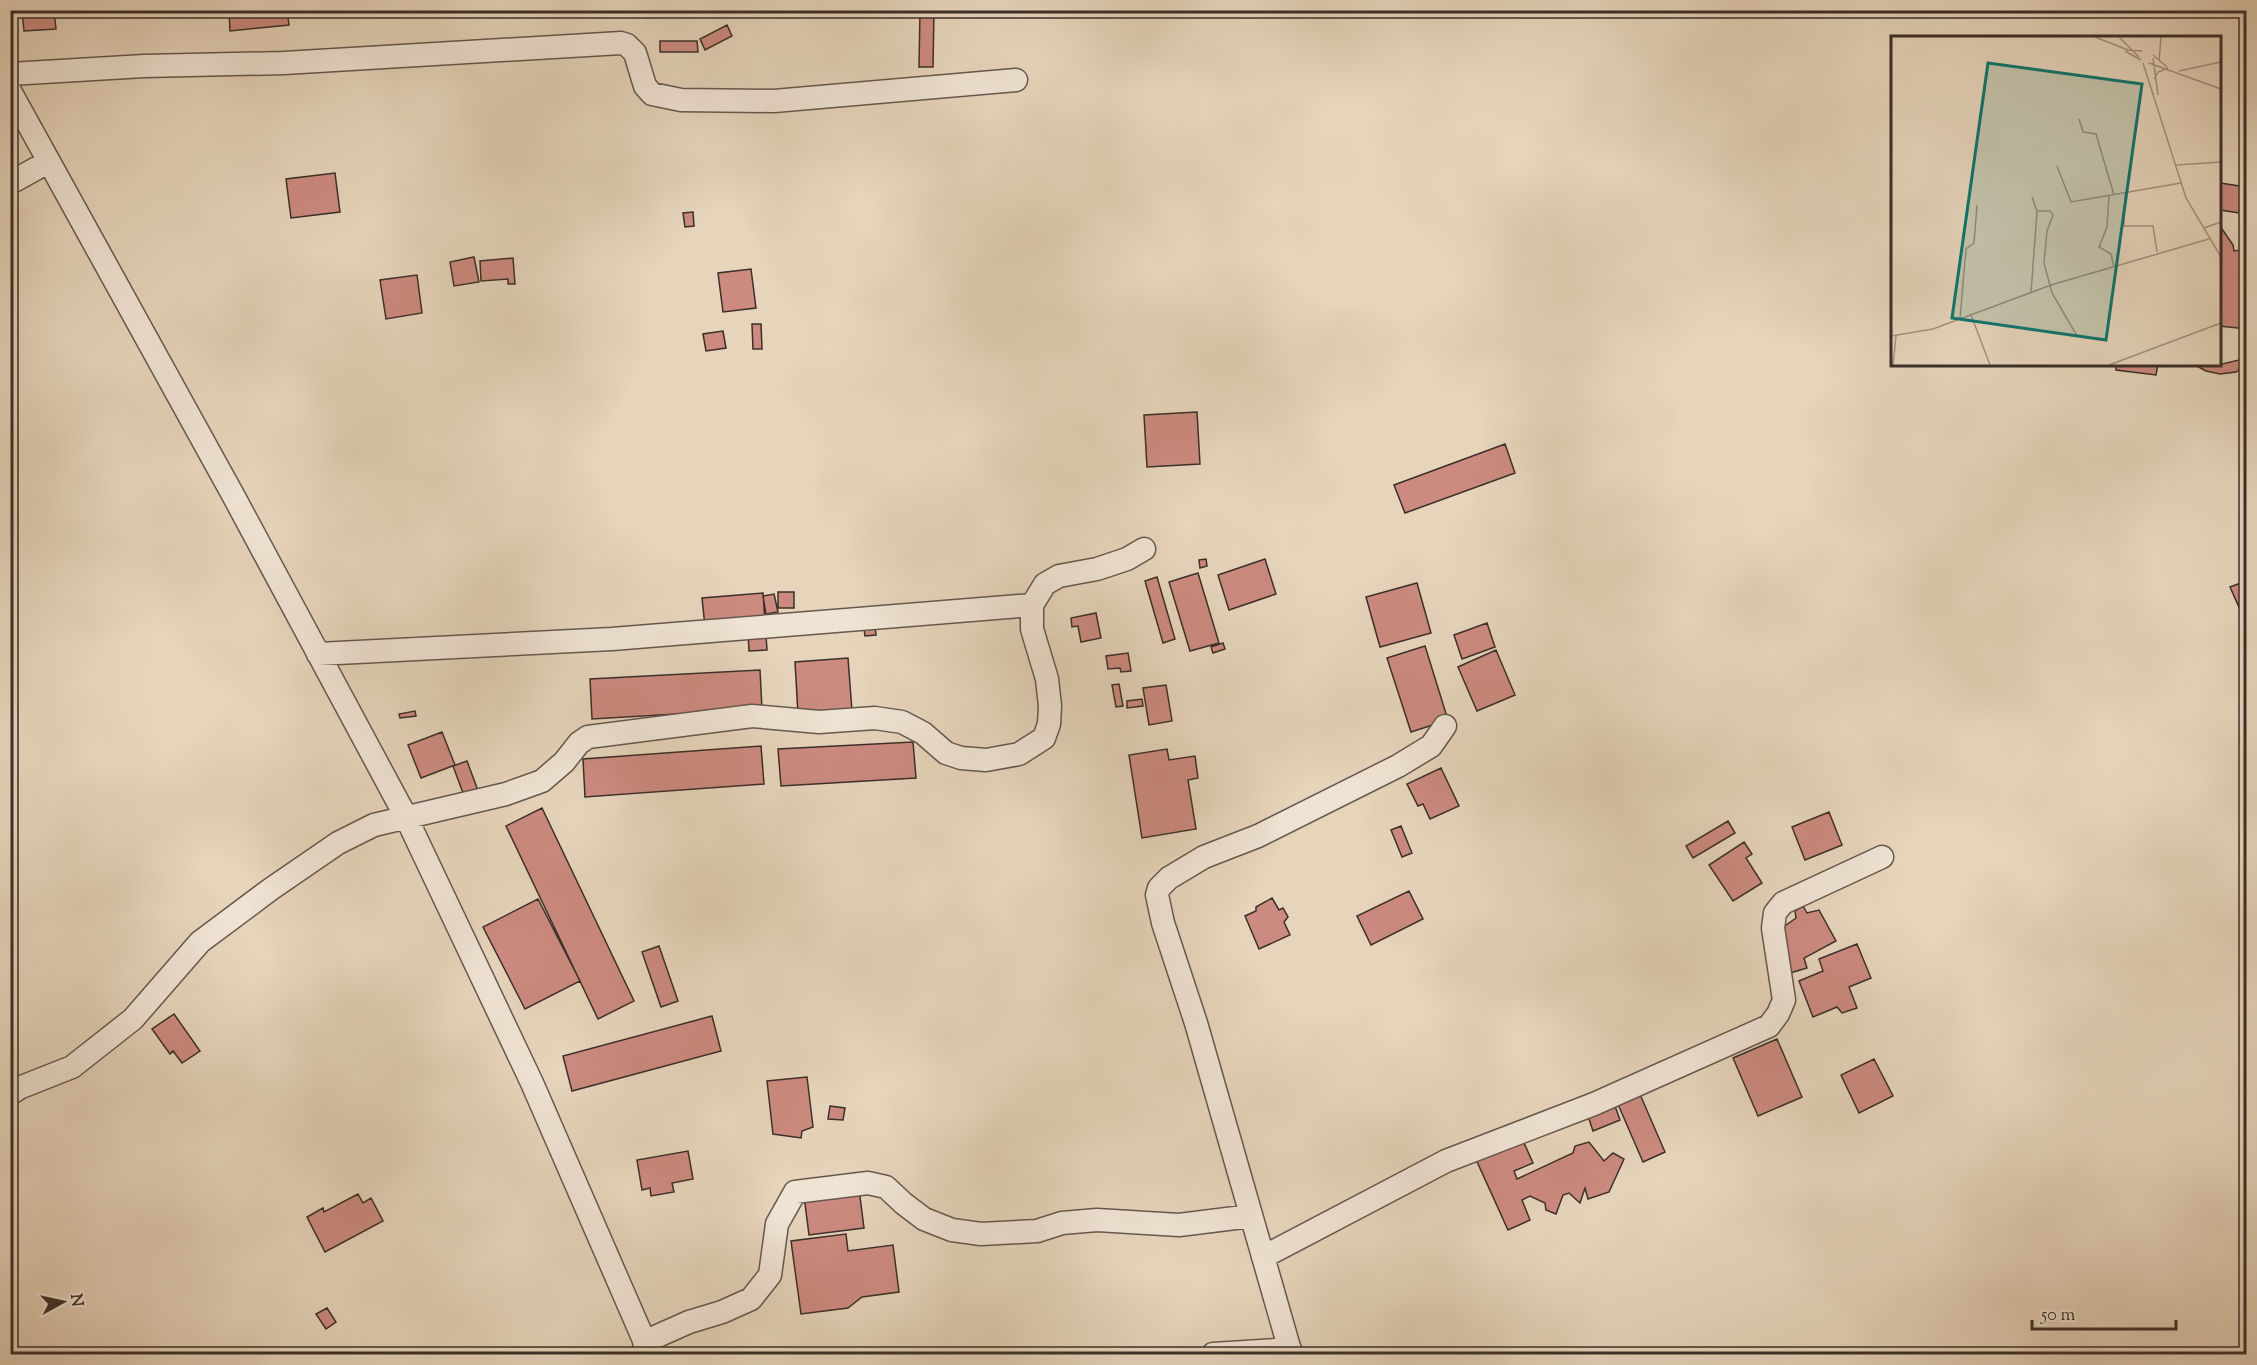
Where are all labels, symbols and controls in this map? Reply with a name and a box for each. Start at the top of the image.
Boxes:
inset map [1891,36,2221,366]
north arrow [33,1272,93,1332]
text: N [63,1292,88,1308]
scale bar [2032,1293,2176,1331]
text: 50 m [2040,1303,2076,1329]

